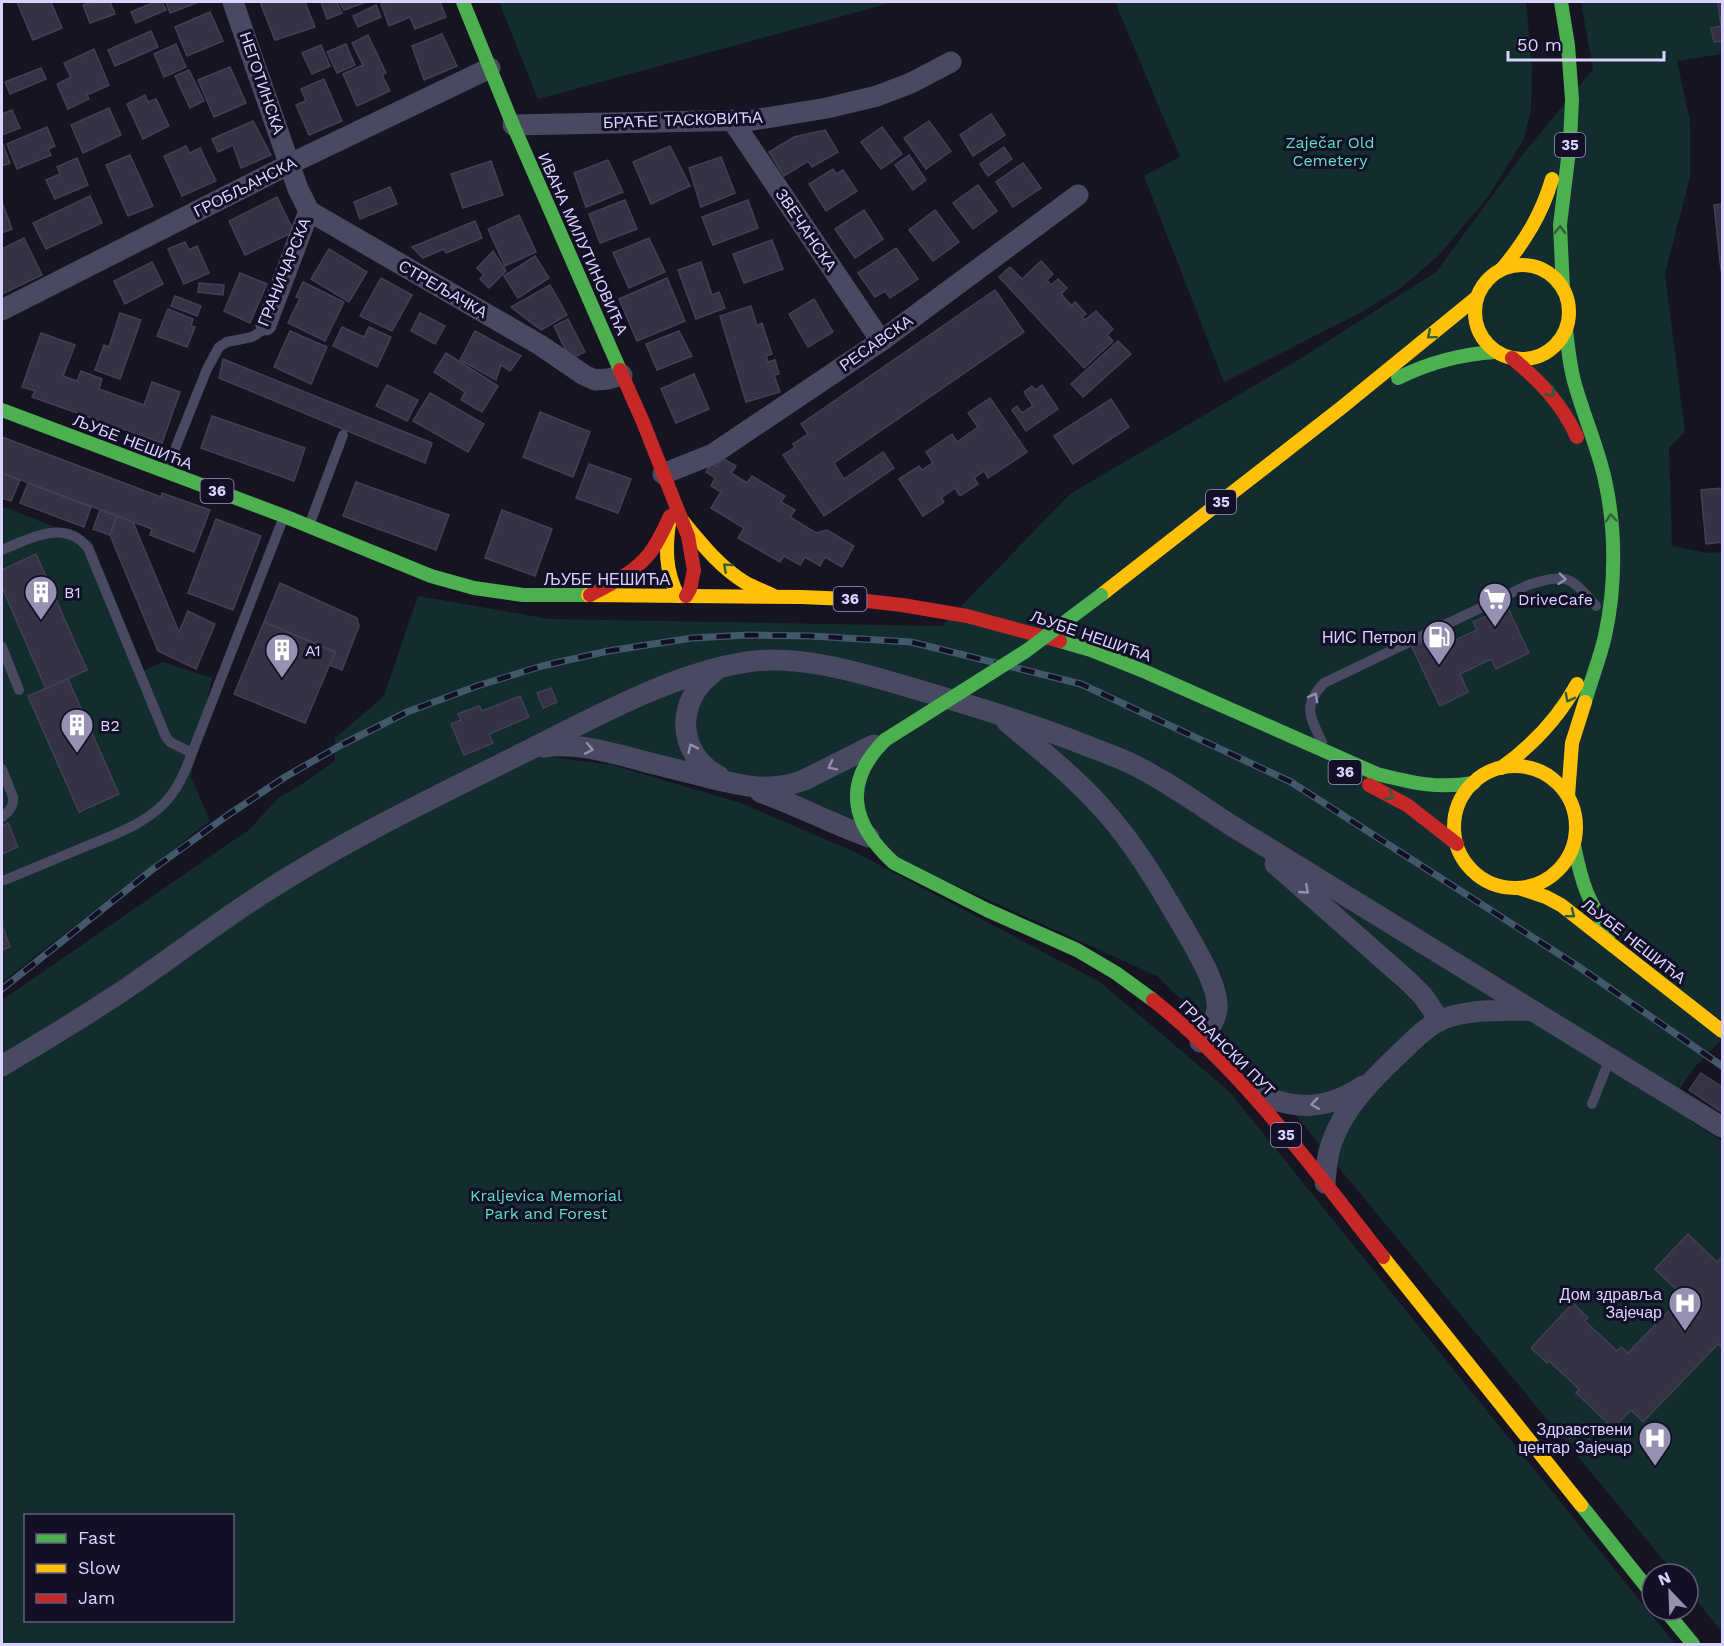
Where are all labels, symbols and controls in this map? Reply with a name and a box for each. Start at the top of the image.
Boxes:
scale bar [1508,24,1664,62]
street label: НЕГОТИНСКА [236,29,288,137]
text: 50 m [1517,34,1562,55]
street label: БРАЋЕ ТАСКОВИЋА [603,108,763,132]
park label: Zaječar Old Cemetery [1285,133,1375,170]
road number: 35 [1555,133,1585,157]
street label: ИВАНА МИЛУТИНОВИЋА [534,150,632,338]
street label: ГРОБЉАНСКА [191,153,300,221]
street label: ЗВЕЧАНСКА [771,185,841,275]
street label: ГРАНИЧАРСКА [254,215,315,329]
one-way arrow [1554,226,1566,235]
street label: СТРЕЉАЧКА [395,256,491,322]
street label: РЕСАВСКА [836,311,916,375]
one-way arrow [1427,328,1438,339]
one-way arrow [1544,386,1555,397]
street label: ЉУБЕ НЕШИЋА [71,410,196,474]
road number: 36 [200,479,234,503]
road number: 35 [1206,490,1236,514]
one-way arrow [1605,514,1618,523]
one-way arrow [723,563,734,574]
street label: ЉУБЕ НЕШИЋА [544,570,671,589]
one-way arrow [1557,572,1566,585]
building icon: B1 [23,574,59,621]
supermarket icon: DriveCafe [1477,581,1513,628]
place label: B1 [64,583,81,602]
road number: 36 [834,587,866,611]
place label: DriveCafe [1518,590,1593,609]
street label: ЉУБЕ НЕШИЋА [1028,606,1154,666]
fuel station icon: НИС Петрол [1421,619,1457,666]
place label: НИС Петрол [1322,628,1416,647]
building icon: A1 [264,632,300,679]
place label: A1 [305,641,321,660]
one-way arrow [1565,692,1576,703]
one-way arrow [1307,693,1318,703]
building icon: B2 [59,707,95,754]
place label: B2 [100,716,120,735]
one-way arrow [584,742,594,755]
one-way arrow [688,743,700,754]
one-way arrow [828,759,839,771]
road number: 36 [1328,760,1362,784]
one-way arrow [1383,789,1394,800]
one-way arrow [1298,883,1309,894]
street label: ЉУБЕ НЕШИЋА [1578,895,1690,988]
one-way arrow [1564,906,1575,917]
street label: ГРЉАНСКИ ПУТ [1175,996,1279,1100]
one-way arrow [1311,1098,1320,1110]
road number: 35 [1271,1123,1301,1147]
park label: Kraljevica Memorial Park and Forest [470,1186,622,1223]
place label: Дом здравља Зајечар [1560,1285,1662,1322]
hospital icon: Дом здравља Зајечар [1667,1285,1703,1332]
place label: Здравствени центар Зајечар [1518,1420,1632,1457]
hospital icon: Здравствени центар Зајечар [1637,1420,1673,1467]
legend [24,1514,234,1622]
text: Fast [78,1527,116,1548]
text: Slow [78,1557,121,1578]
north arrow [1640,1562,1700,1622]
text: N [1655,1568,1674,1590]
text: Jam [78,1587,115,1608]

